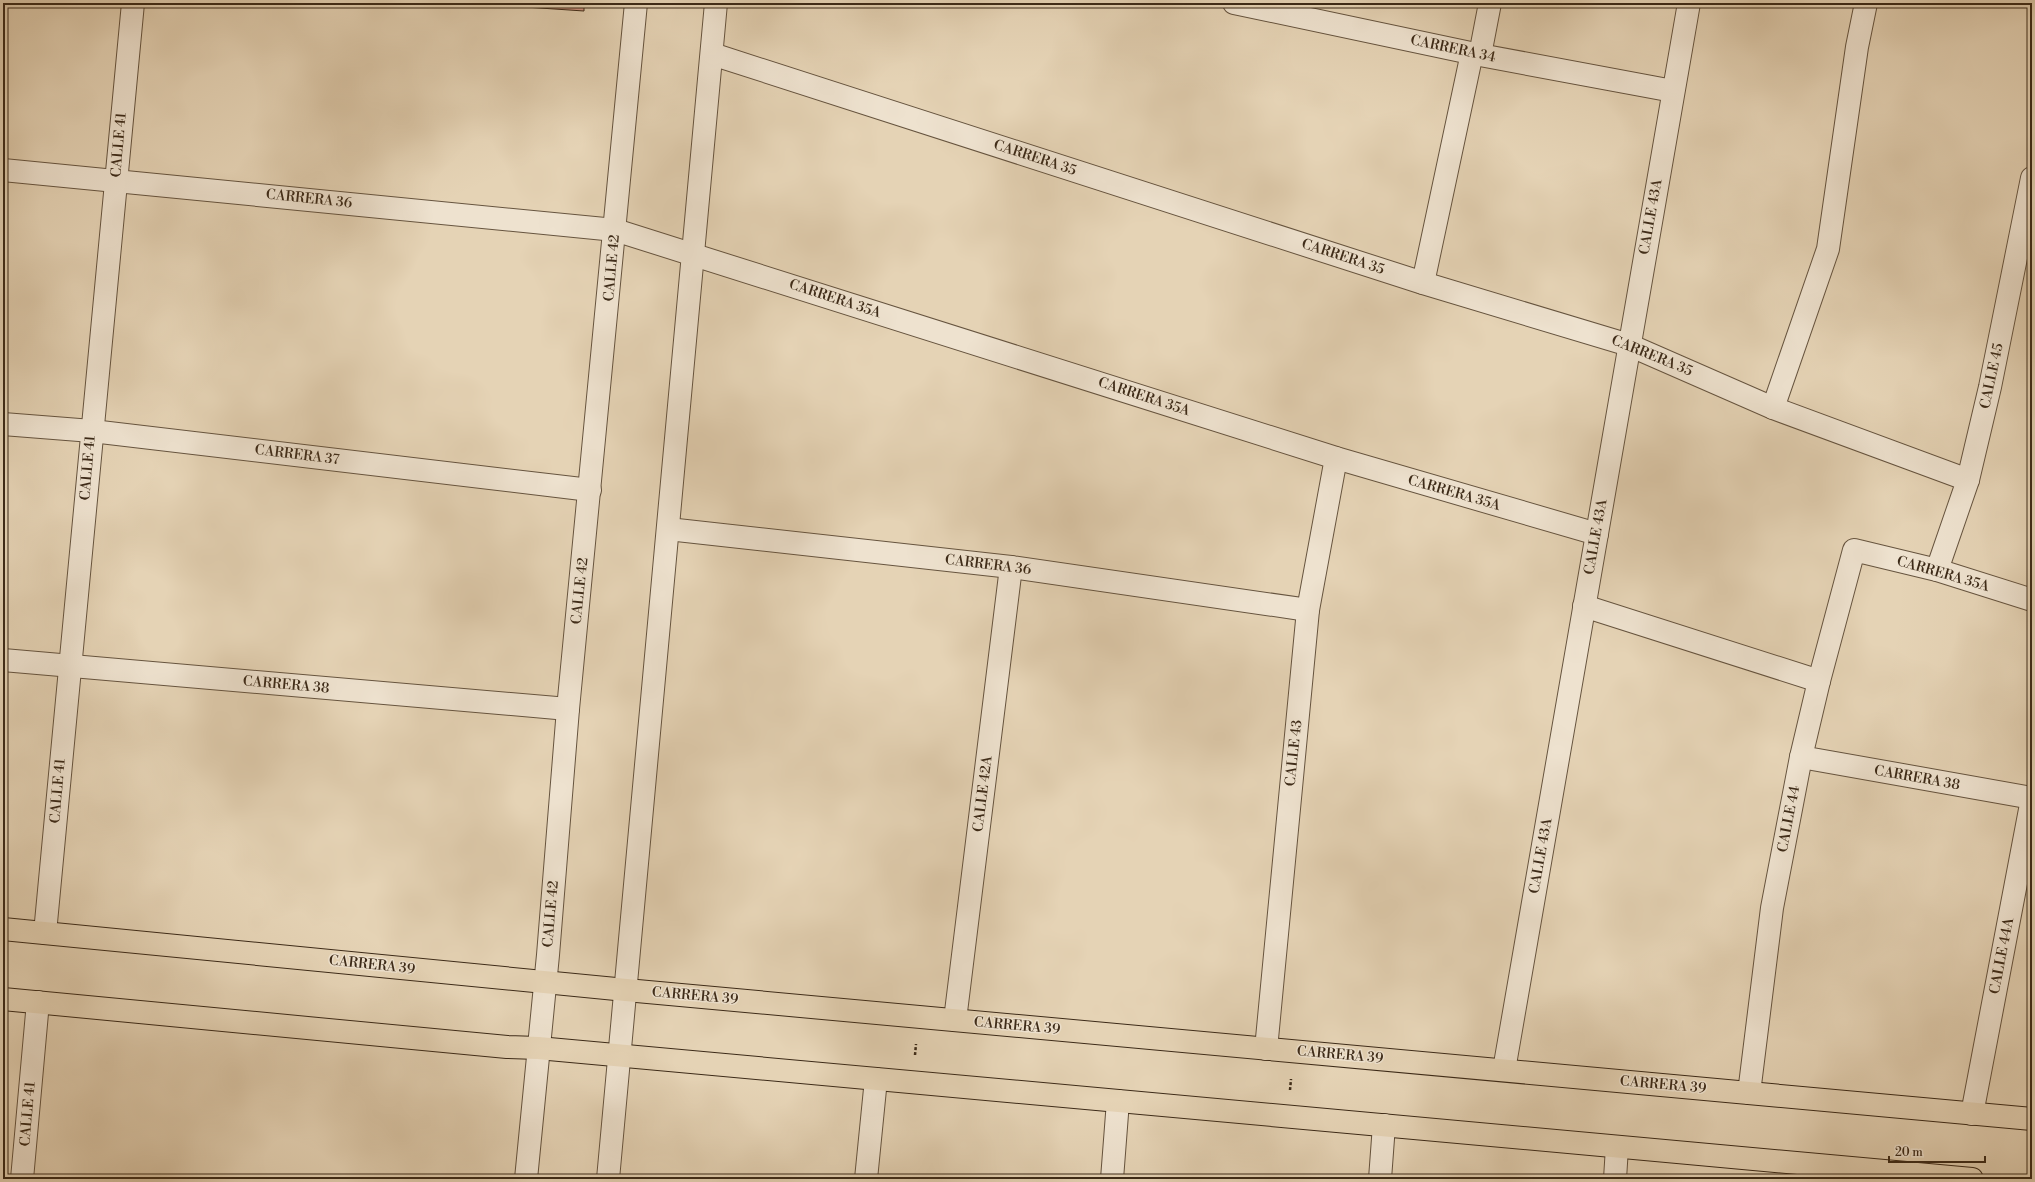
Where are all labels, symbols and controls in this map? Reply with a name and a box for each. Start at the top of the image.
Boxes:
street label: CARRERA 34 [1409,31,1497,67]
street label: CALLE 41 [107,112,131,178]
street label: CARRERA 35 [991,136,1079,180]
street label: CALLE 43A [1636,177,1667,256]
street label: CARRERA 36 [265,186,354,213]
street label: CALLE 42 [600,234,624,302]
street label: CARRERA 35 [1299,235,1387,279]
street label: CARRERA 35A [787,276,884,322]
street label: CARRERA 35 [1609,332,1696,381]
street label: CALLE 45 [1976,341,2008,411]
street label: CARRERA 35A [1096,374,1193,420]
street label: CALLE 41 [76,435,100,501]
street label: CARRERA 37 [254,441,340,469]
street label: CARRERA 35A [1406,471,1503,515]
street label: CALLE 43A [1581,497,1612,576]
street label: CARRERA 36 [944,551,1033,579]
street label: CARRERA 35A [1895,552,1992,596]
street label: CALLE 42 [568,557,592,625]
street label: CARRERA 38 [242,672,330,698]
street label: CALLE 43 [1282,719,1306,787]
street label: CALLE 42A [969,754,997,833]
street label: CALLE 41 [46,758,70,824]
street label: CARRERA 38 [1873,762,1961,794]
street label: CALLE 44 [1774,784,1804,854]
street label: CALLE 43A [1526,816,1557,895]
street label: CALLE 42 [539,880,563,948]
street label: CALLE 44A [1986,916,2018,996]
street label: CARRERA 39 [328,952,416,978]
street label: CARRERA 39 [651,983,739,1009]
street label: CARRERA 39 [973,1013,1061,1039]
street label: CARRERA 39 [1296,1042,1384,1068]
street label: CARRERA 39 [1619,1072,1707,1098]
street label: CALLE 41 [16,1081,40,1147]
scale bar [1889,1138,1985,1164]
text: 20 m [1895,1145,1923,1160]

